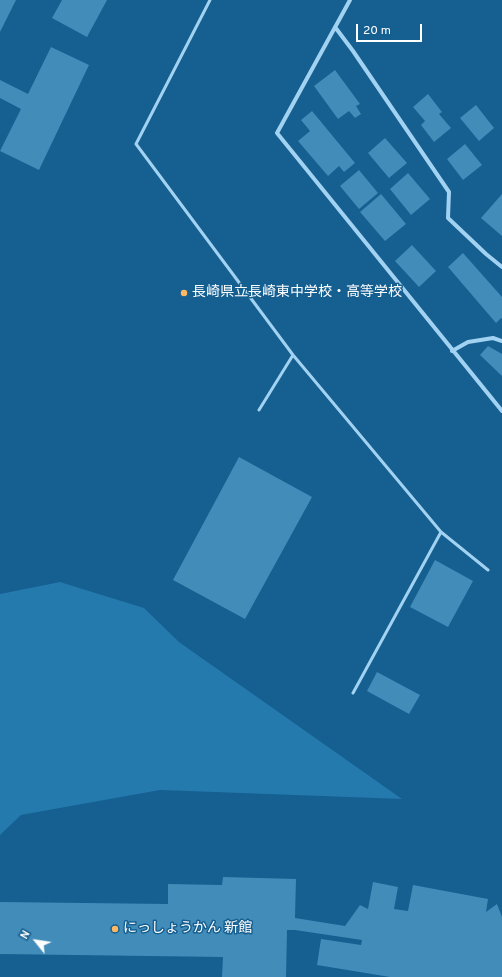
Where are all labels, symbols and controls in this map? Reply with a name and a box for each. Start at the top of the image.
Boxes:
scale bar [358,16,424,42]
text: 20 m [363,23,391,39]
place label: 長崎県立長崎東中学校・高等学校 [192,285,402,301]
marker: 長崎県立長崎東中学校・高等学校 [179,288,189,298]
north arrow [16,921,56,961]
place label: にっしょうかん 新館 [123,921,252,937]
marker: にっしょうかん 新館 [110,924,120,934]
text: N [18,928,34,942]

